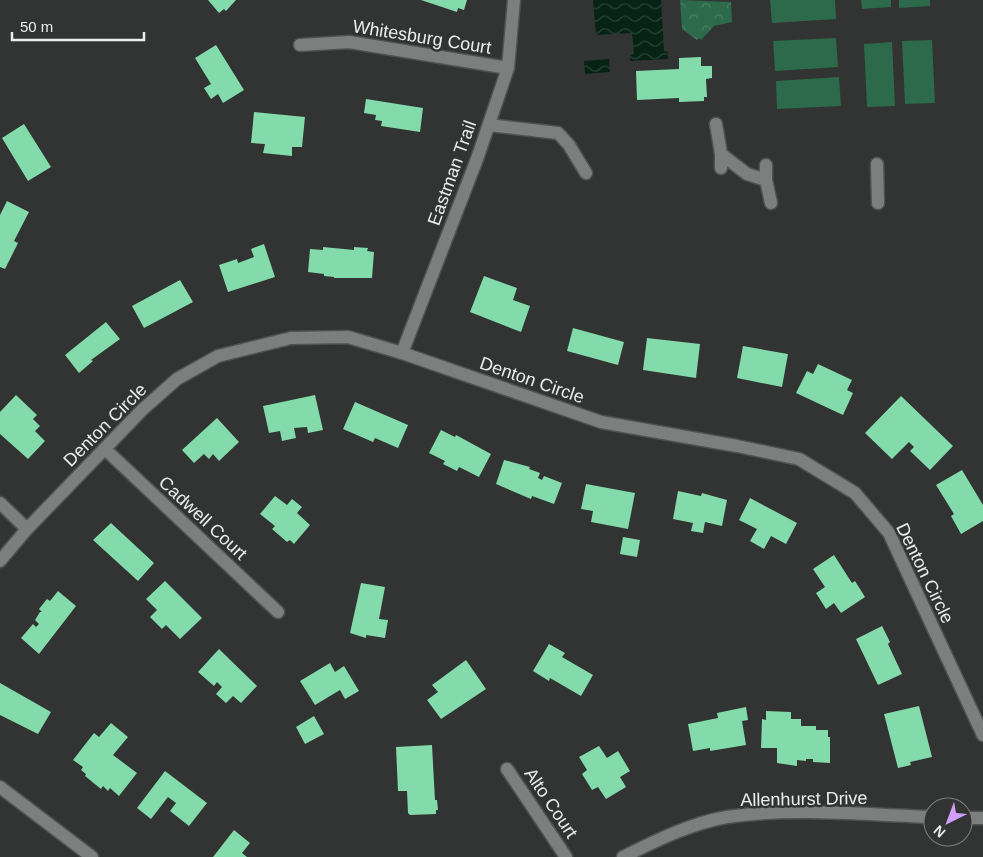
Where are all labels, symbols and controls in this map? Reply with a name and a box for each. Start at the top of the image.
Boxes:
scale bar [12,10,145,42]
street label: Whitesburg Court [351,16,493,58]
text: 50 m [20,18,53,35]
street label: Eastman Trail [424,118,480,228]
street label: Denton Circle [477,353,587,407]
street label: Denton Circle [59,379,151,471]
street label: Cadwell Court [155,472,251,564]
street label: Denton Circle [892,520,958,626]
street label: Alto Court [520,764,582,842]
street label: Allenhurst Drive [740,788,868,810]
north arrow [923,797,973,847]
text: N [930,822,948,841]

